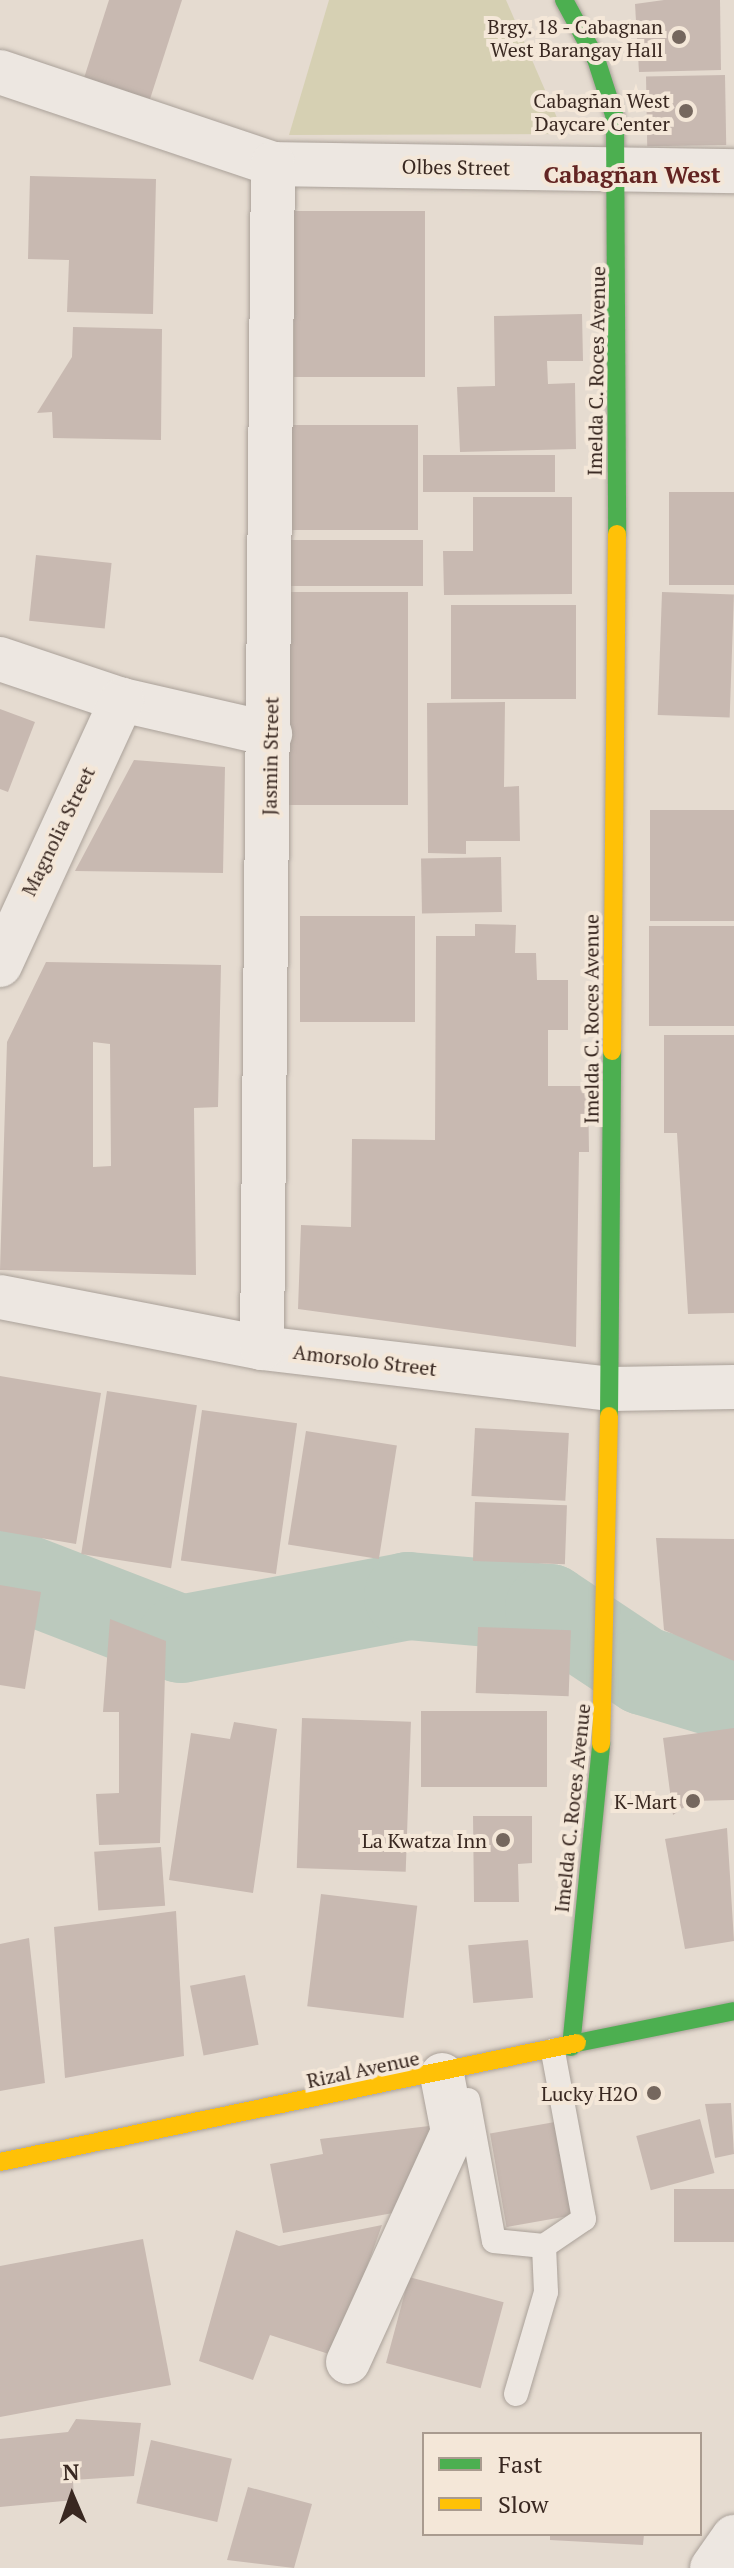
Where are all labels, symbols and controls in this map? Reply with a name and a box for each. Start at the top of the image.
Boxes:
place label: Brgy. 18 - Cabagnan West Barangay Hall [485,14,663,61]
marker: Brgy. 18 - Cabagnan West Barangay Hall [670,28,688,46]
place label: Cabagñan West Daycare Center [533,88,670,135]
marker: Cabagñan West Daycare Center [677,102,695,120]
street label: Olbes Street [401,154,511,180]
district label: Cabagñan West [543,161,721,189]
street label: Imelda C. Roces Avenue [582,265,610,477]
street label: Jasmin Street [257,696,283,816]
street label: Magnolia Street [16,762,100,900]
street label: Imelda C. Roces Avenue [579,913,603,1125]
street label: Amorsolo Street [292,1339,438,1381]
street label: Imelda C. Roces Avenue [549,1702,595,1914]
place label: K-Mart [614,1789,677,1813]
marker: K-Mart [684,1792,702,1810]
place label: La Kwatza Inn [362,1828,487,1852]
marker: La Kwatza Inn [494,1831,512,1849]
street label: Rizal Avenue [304,2045,422,2093]
place label: Lucky H2O [541,2081,638,2105]
marker: Lucky H2O [645,2084,663,2102]
legend [422,2432,702,2536]
text: Fast [498,2448,542,2480]
north arrow [32,2456,112,2536]
text: N [62,2457,80,2486]
text: Slow [498,2488,549,2520]

